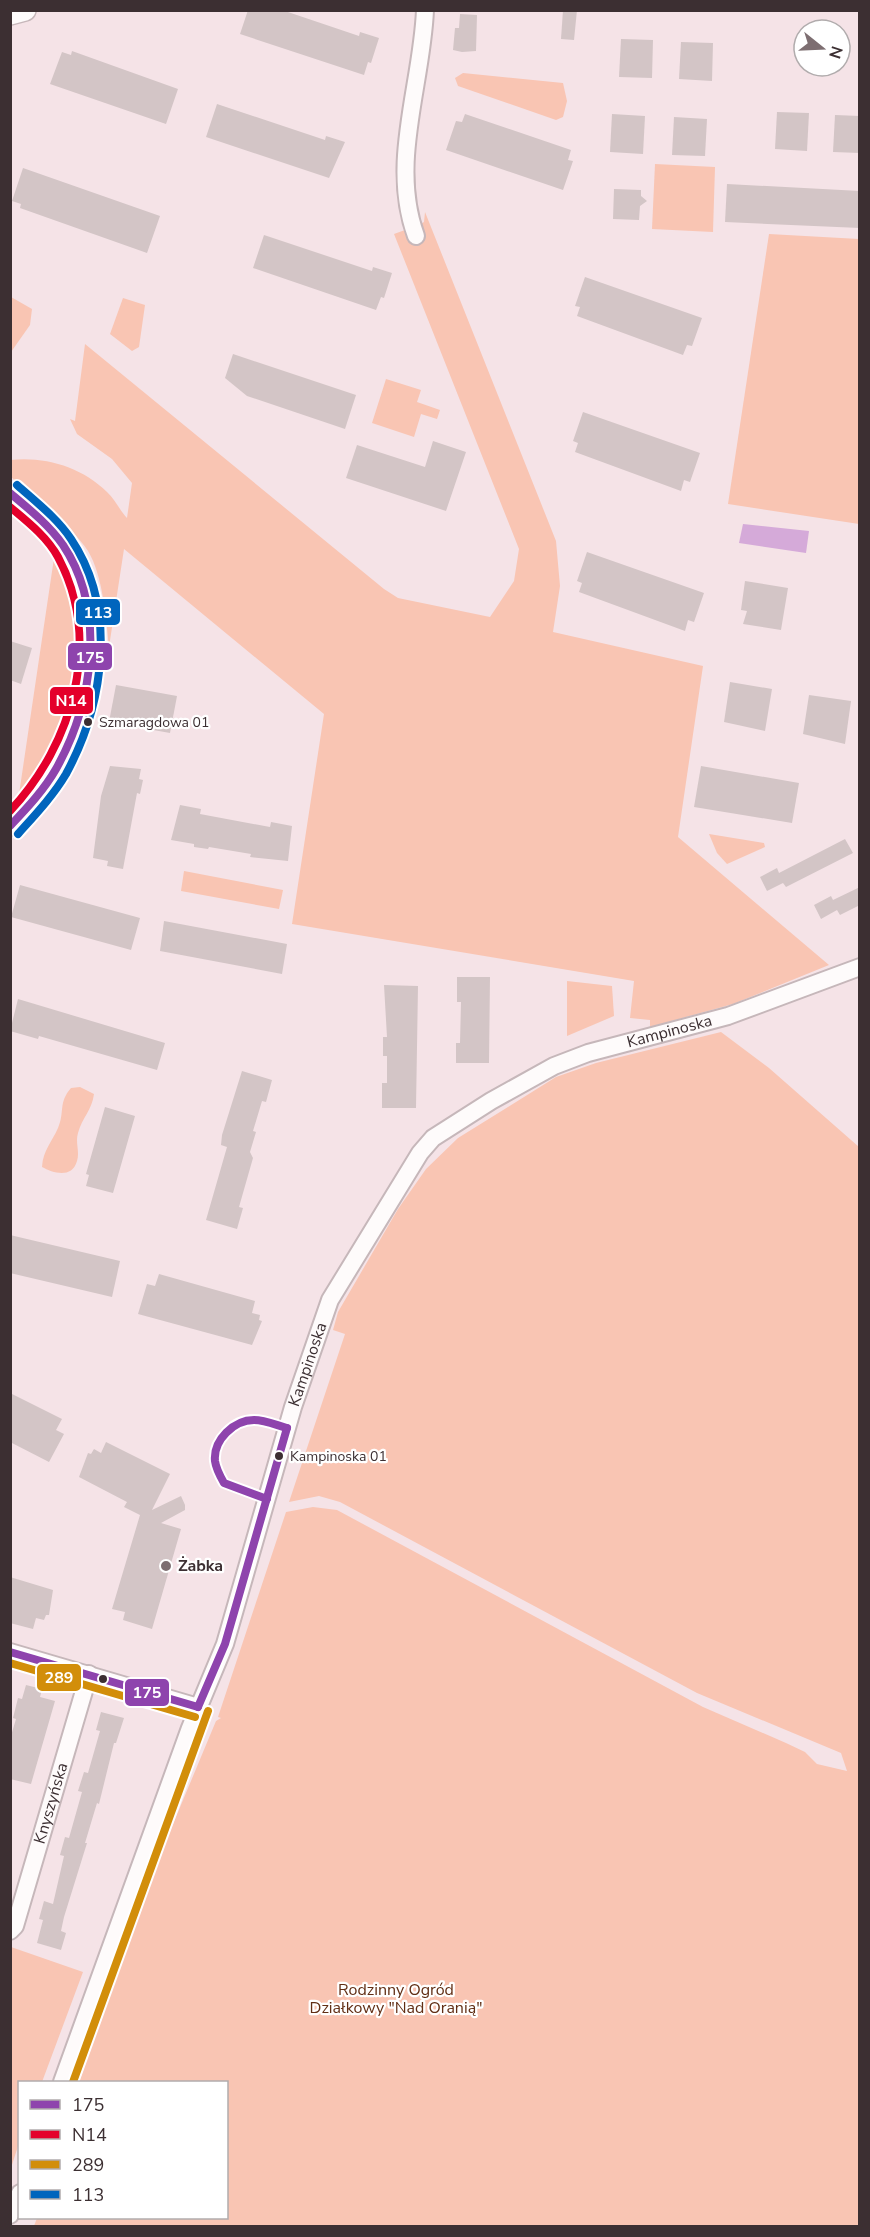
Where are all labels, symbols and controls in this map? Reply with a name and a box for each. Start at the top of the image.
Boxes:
north arrow [792,18,852,78]
text: N [823,43,848,61]
line badge: 113 [75,598,121,626]
text: 113 [84,602,112,624]
line badge: 175 [67,642,113,671]
text: 175 [76,647,104,669]
line badge: N14 [49,686,94,715]
text: N14 [55,690,87,712]
place label: Szmaragdowa 01 [99,713,209,732]
marker: Szmaragdowa 01 [82,716,94,728]
street label: Kampinoska [624,1010,715,1053]
street label: Kampinoska [283,1320,332,1409]
place label: Kampinoska 01 [290,1447,387,1466]
marker: Kampinoska 01 [273,1450,285,1462]
place label: Żabka [178,1555,223,1577]
marker: Żabka [159,1559,173,1573]
line badge: 289 [36,1663,82,1692]
text: 289 [45,1667,73,1689]
unlabelled marker [97,1673,109,1685]
line badge: 175 [124,1678,170,1707]
text: 175 [133,1682,161,1704]
street label: Knyszyńska [29,1760,73,1846]
park label: Rodzinny Ogród Działkowy "Nad Oranią" [310,1979,482,2019]
legend [18,2081,228,2219]
text: 175 [72,2093,104,2117]
text: N14 [72,2123,107,2147]
text: 289 [72,2153,104,2177]
text: 113 [72,2183,104,2207]

